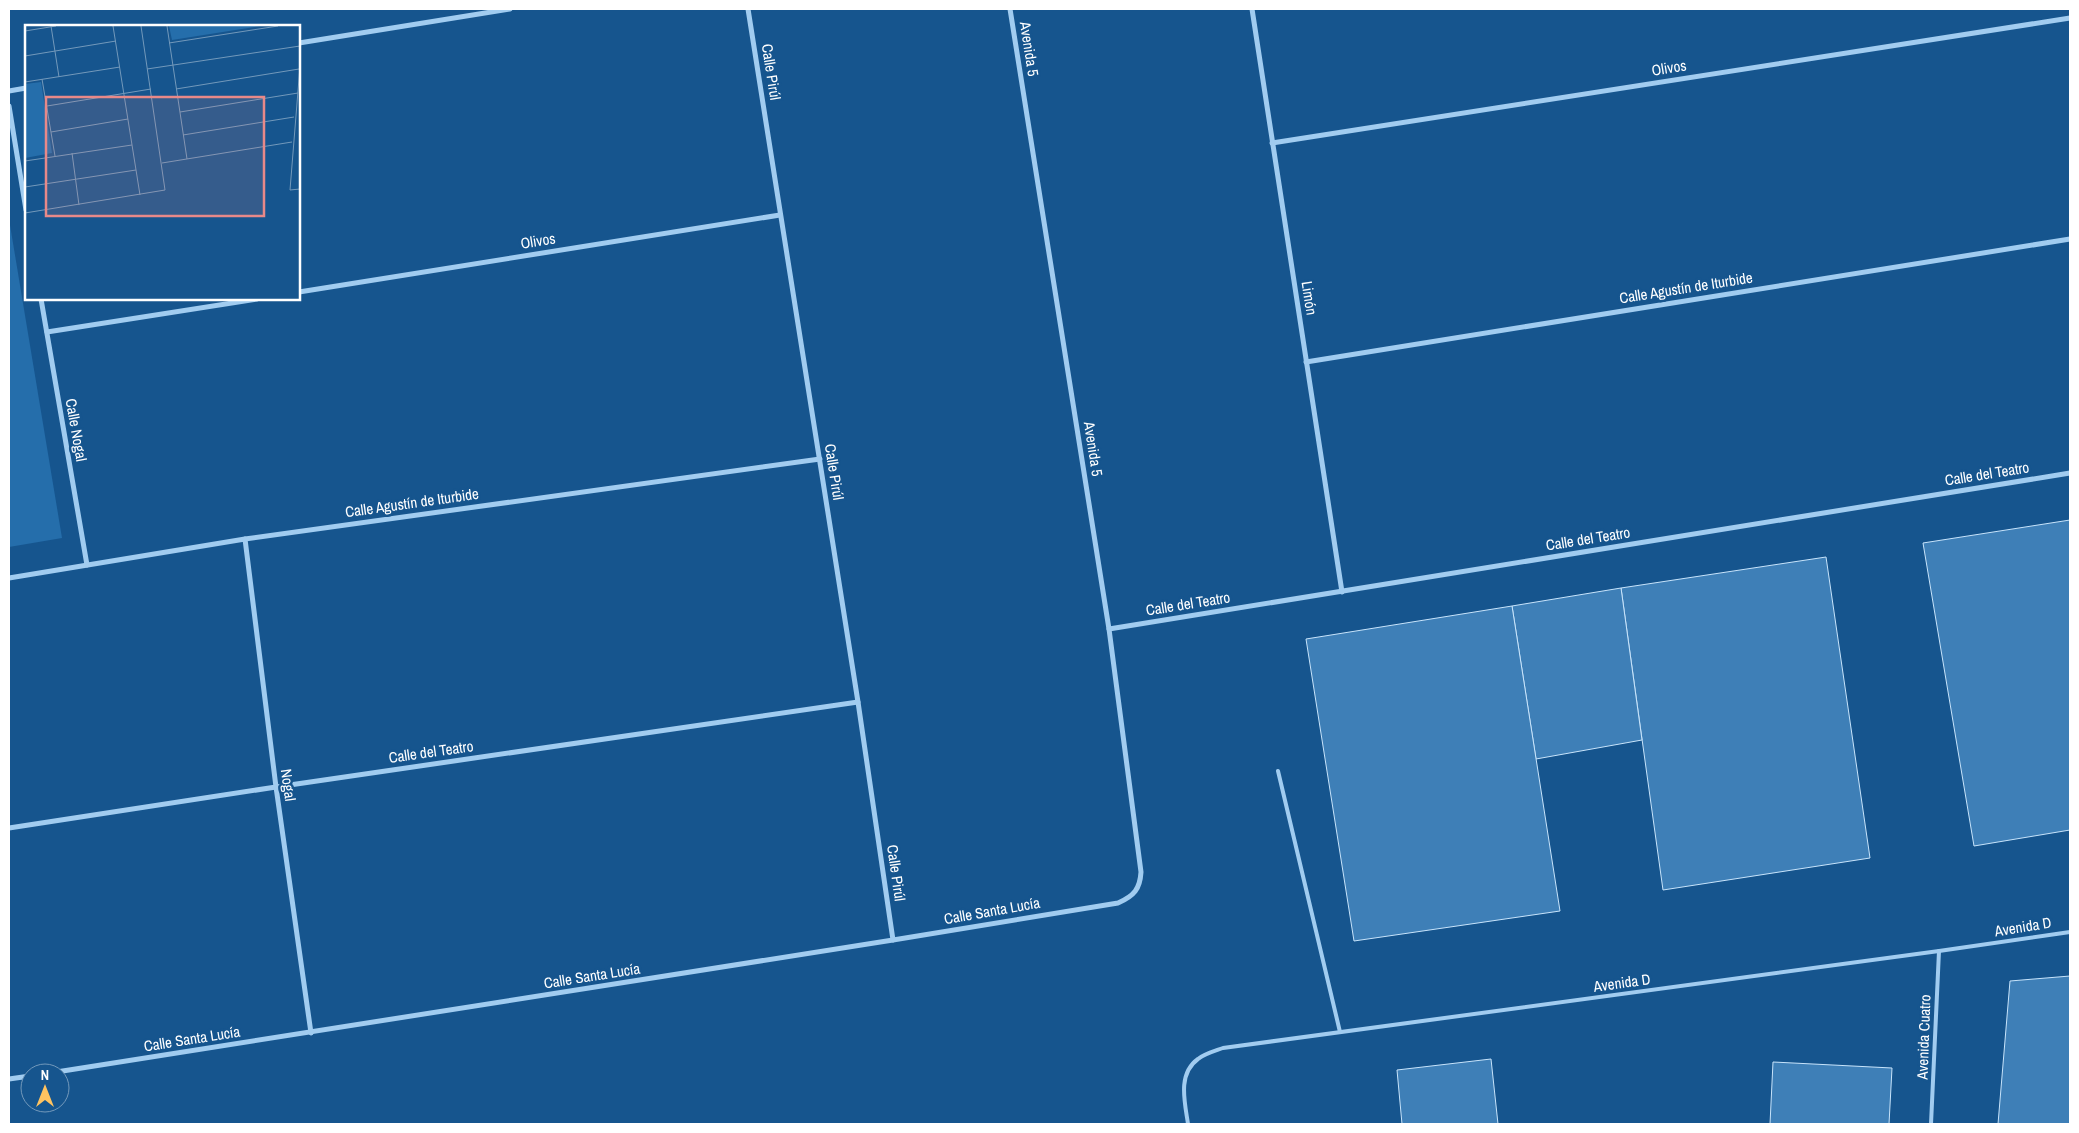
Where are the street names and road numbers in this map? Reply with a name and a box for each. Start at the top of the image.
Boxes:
street label: Avenida 5 [1015,19,1044,78]
street label: Calle Pirúl [757,42,786,102]
street label: Olivos [1650,54,1688,81]
street label: Olivos [519,227,557,254]
street label: Calle Agustín de Iturbide [1618,267,1754,308]
street label: Limón [1296,279,1323,316]
street label: Calle Nogal [61,397,92,463]
street label: Avenida 5 [1079,419,1108,478]
street label: Calle Pirúl [820,442,849,502]
street label: Calle del Teatro [1943,456,2031,491]
street label: Calle Agustín de Iturbide [344,483,480,522]
street label: Calle del Teatro [1544,521,1632,556]
street label: Calle del Teatro [1144,586,1232,621]
street label: Calle del Teatro [387,735,475,768]
street label: Nogal [276,768,301,802]
street label: Calle Pirúl [882,843,911,902]
street label: Calle Santa Lucía [942,892,1042,929]
street label: Avenida D [1992,912,2053,942]
street label: Calle Santa Lucía [542,958,642,993]
street label: Avenida D [1591,968,1652,997]
street label: Avenida Cuatro [1911,994,1935,1081]
street label: Calle Santa Lucía [142,1021,242,1056]

